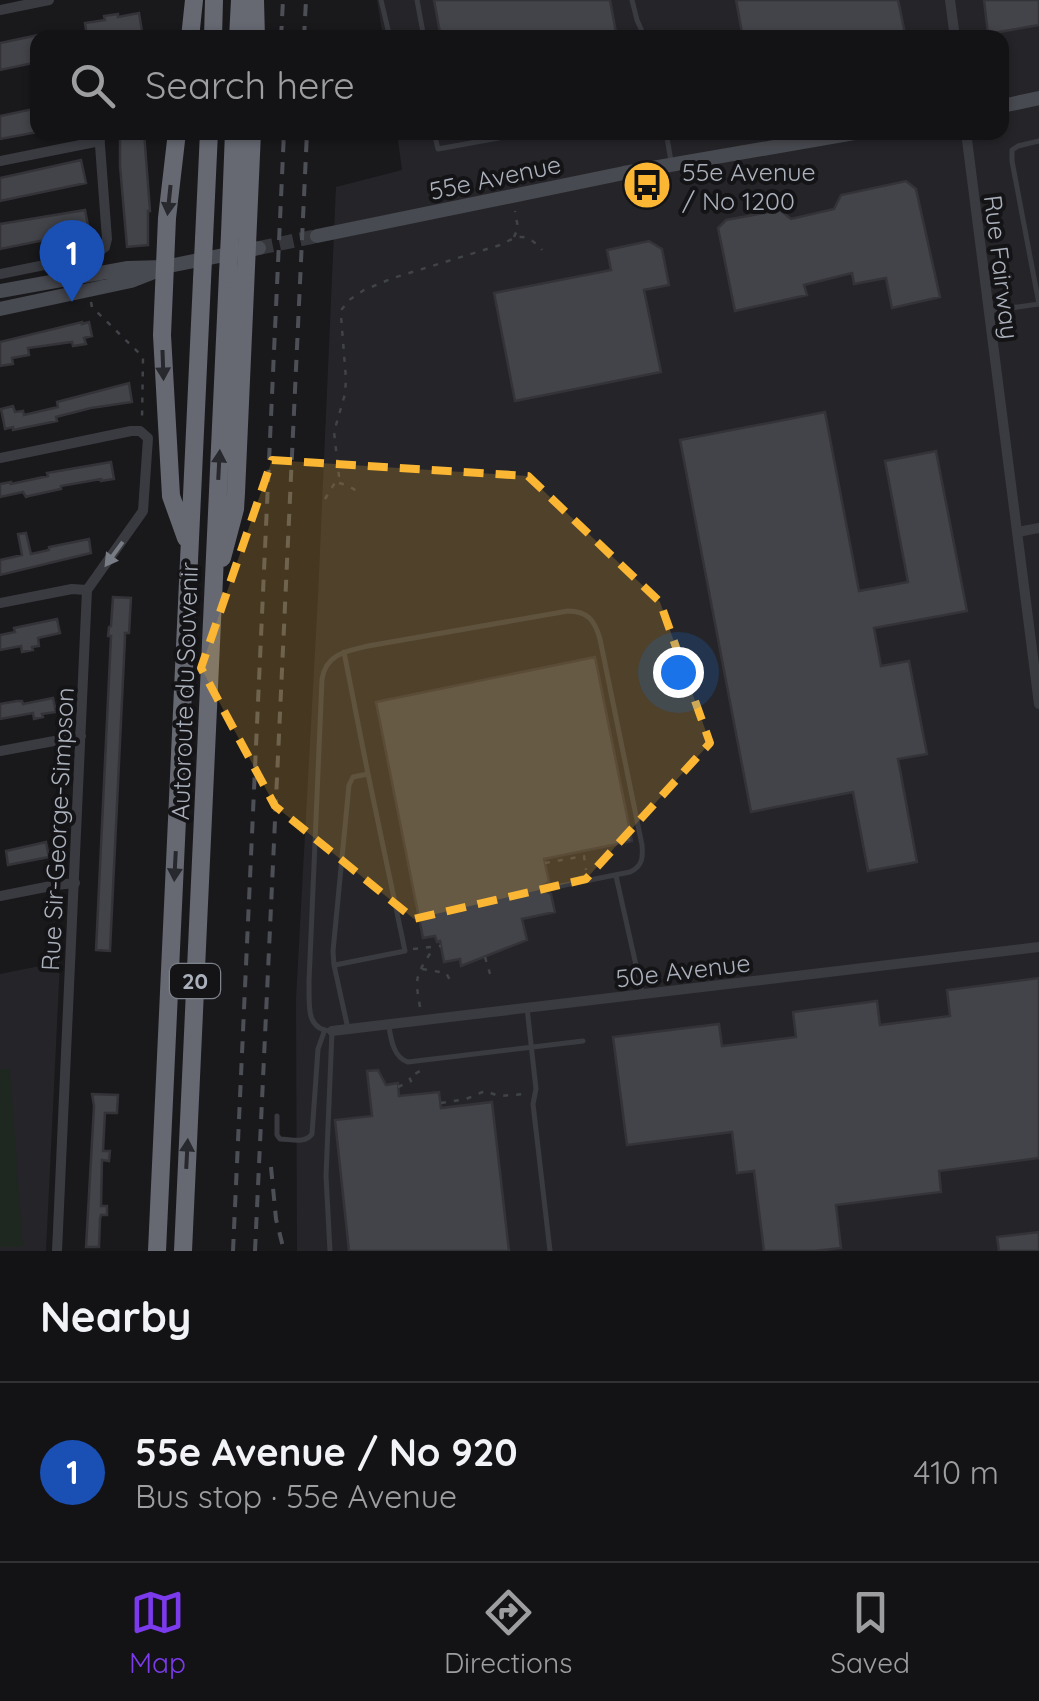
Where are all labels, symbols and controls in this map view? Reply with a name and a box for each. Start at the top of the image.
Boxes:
search box [30,30,1009,140]
icon: search [65,58,120,113]
text: Search here [145,61,355,109]
street label: 55e Avenue [426,148,564,206]
place label: 55e Avenue / No 1200 [682,156,816,216]
bus stop icon: 55e Avenue / No 1200 [621,159,673,211]
one-way arrow [161,184,177,216]
street label: Rue Fairway [978,193,1026,341]
pin: 1 [40,220,104,302]
one-way arrow [155,349,171,381]
one-way arrow [211,449,227,481]
one-way arrow [105,540,124,567]
street label: Autoroute du Souvenir [164,561,204,820]
your location [653,647,704,698]
street label: Rue Sir-George-Simpson [34,686,80,972]
one-way arrow [167,851,183,883]
street label: 50e Avenue [614,946,752,994]
road number: 20 [170,964,220,998]
one-way arrow [179,1137,195,1169]
text: Nearby [40,1290,191,1343]
text: 55e Avenue / No 920 [135,1428,518,1476]
text: 1 [66,1452,79,1492]
text: 410 m [914,1452,999,1492]
text: Bus stop · 55e Avenue [135,1476,457,1516]
tab: Map [129,1585,186,1680]
tab: Directions [444,1585,572,1680]
tab: Saved [830,1585,910,1680]

